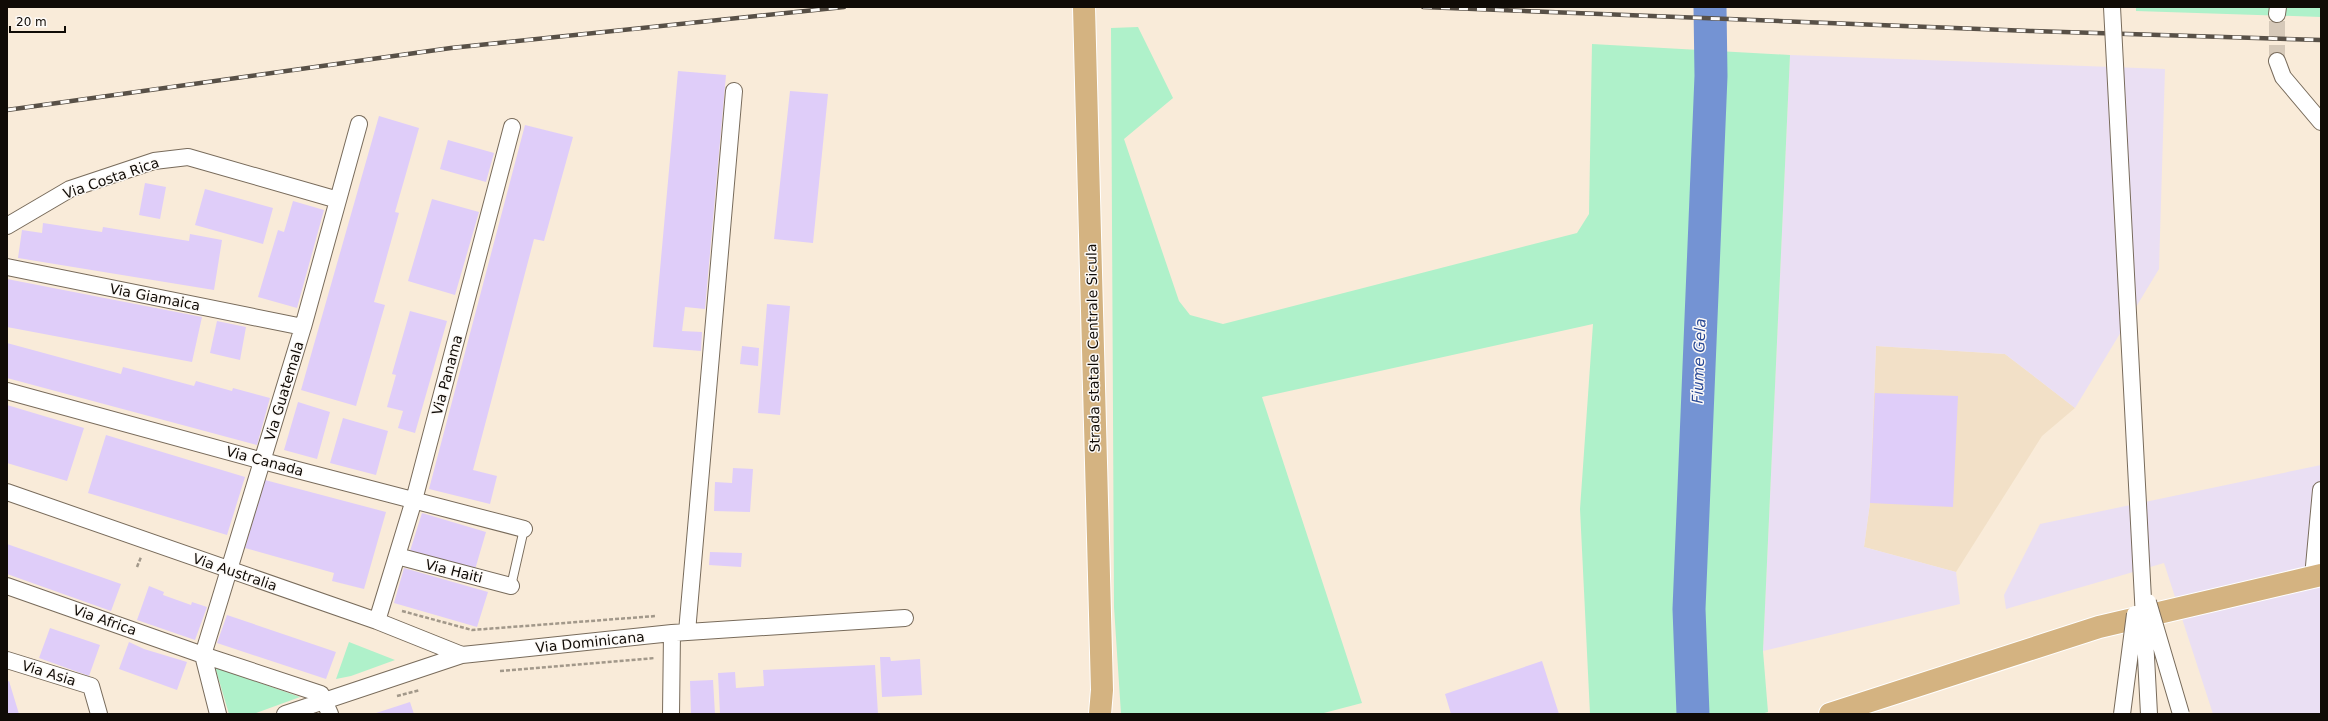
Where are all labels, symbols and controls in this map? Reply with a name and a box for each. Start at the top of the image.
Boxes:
scale bar [10,8,65,34]
text: 20 m [16,15,47,29]
street label: Via Costa Rica [61,154,161,202]
street label: Strada statale Centrale Sicula [1083,243,1103,453]
street label: Via Giamaica [108,280,202,314]
water label: Fiume Gela [1689,318,1709,404]
street label: Via Panama [429,333,465,417]
street label: Via Guatemala [261,339,307,443]
street label: Via Canada [225,443,305,479]
street label: Via Australia [191,550,279,594]
street label: Via Haiti [424,556,484,586]
street label: Via Africa [71,602,139,638]
street label: Via Dominicana [535,628,645,656]
street label: Via Asia [20,657,78,689]

